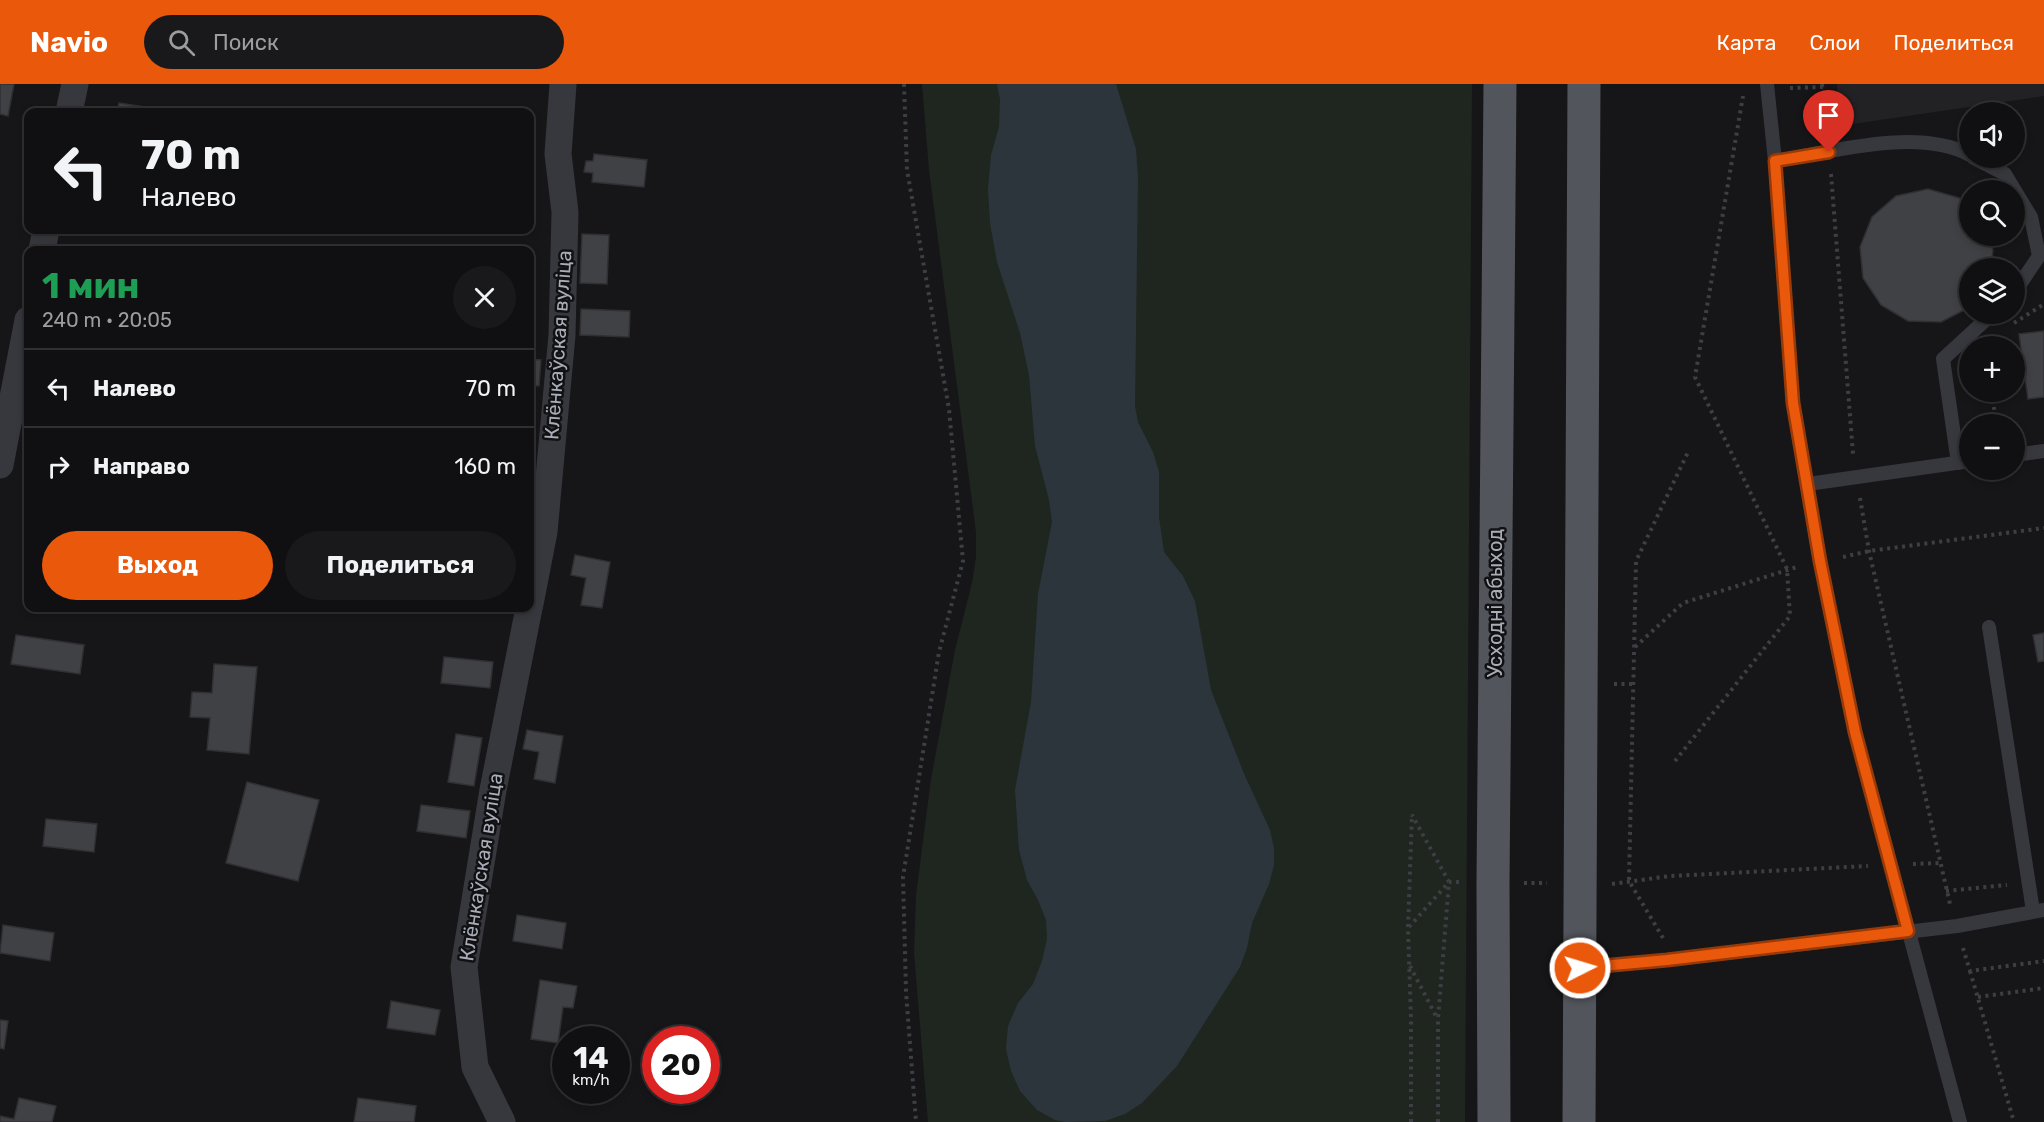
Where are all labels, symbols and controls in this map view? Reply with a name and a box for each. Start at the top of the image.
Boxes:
search box [144,15,564,69]
text: Navio [30,26,108,59]
icon: search [165,26,198,59]
text: Поиск [213,29,279,56]
text: Карта [1716,30,1776,55]
text: Слои [1809,30,1860,55]
text: Поделиться [1893,30,2014,55]
pin [1803,90,1854,152]
icon: arrive [1812,99,1845,132]
map controls [1959,102,2025,480]
button: sound [1959,102,2025,168]
text: 70 m [141,130,241,180]
icon: left [42,132,120,210]
button: search [1959,180,2025,246]
text: Налево [141,181,237,213]
street label: Клёнкаўская вуліца [539,249,577,441]
button: layers [1959,258,2025,324]
text: 1 мин [42,264,140,307]
button: close [453,266,516,329]
text: 240 m · 20:05 [42,308,172,332]
button: + [1959,336,2025,402]
icon: left [42,372,75,405]
text: Налево [93,375,176,402]
text: 70 m [466,375,516,402]
button: − [1959,414,2025,480]
icon: right [42,450,75,483]
text: Направо [93,453,190,480]
text: 160 m [454,453,516,480]
street label: Усходні абыход [1483,529,1507,677]
button: Выход [42,531,273,600]
button: Поделиться [285,531,516,600]
street label: Клёнкаўская вуліца [454,771,508,963]
position arrow [1548,936,1612,1000]
speed limit sign: 20 [642,1026,720,1104]
text: 14 [573,1040,609,1076]
text: km/h [572,1071,610,1089]

